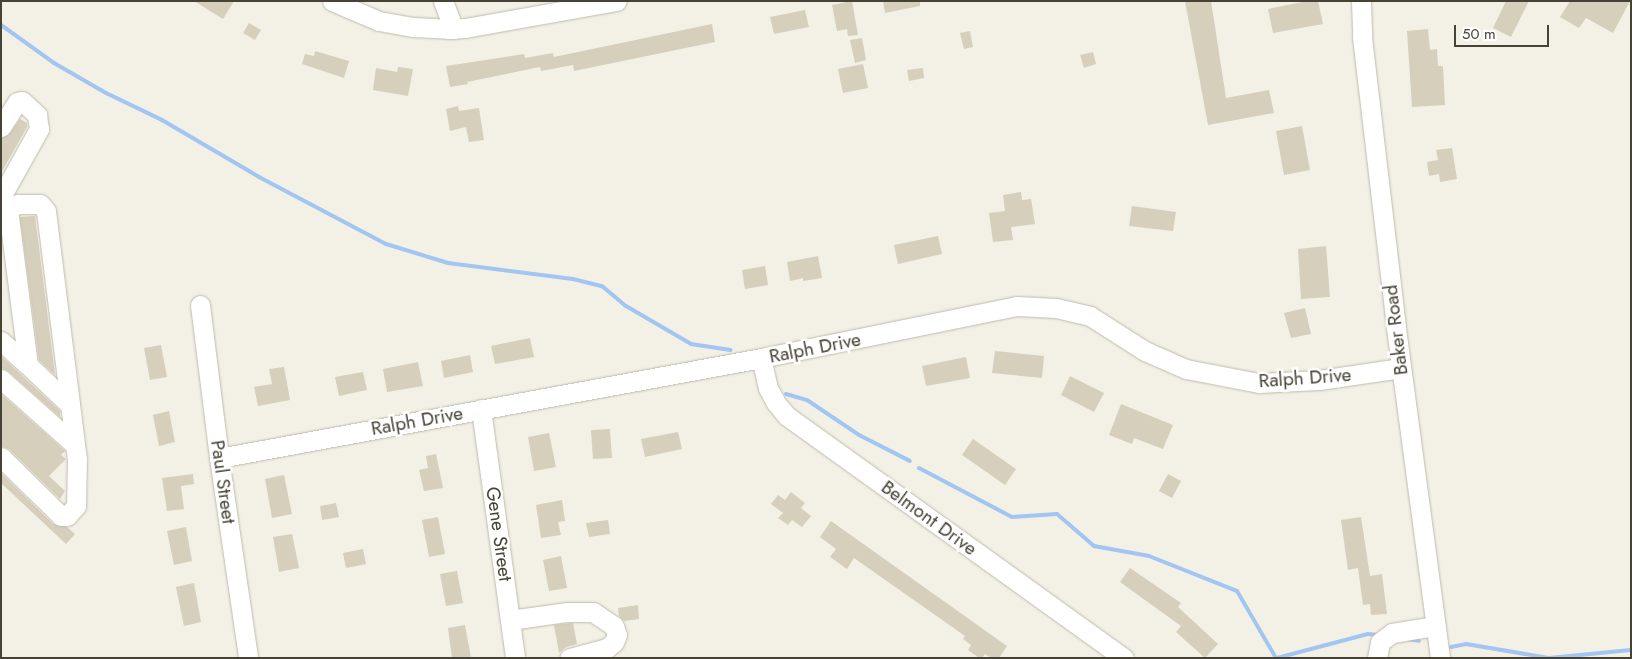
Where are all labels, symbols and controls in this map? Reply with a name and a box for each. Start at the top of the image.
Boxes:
scale bar [1457,15,1552,47]
text: 50 m [1462,23,1496,45]
street label: Baker Road [1379,284,1413,376]
street label: Ralph Drive [767,328,863,368]
street label: Ralph Drive [1258,363,1352,393]
street label: Ralph Drive [369,402,465,440]
street label: Paul Street [206,439,240,525]
street label: Belmont Drive [877,476,981,560]
street label: Gene Street [481,485,517,583]

